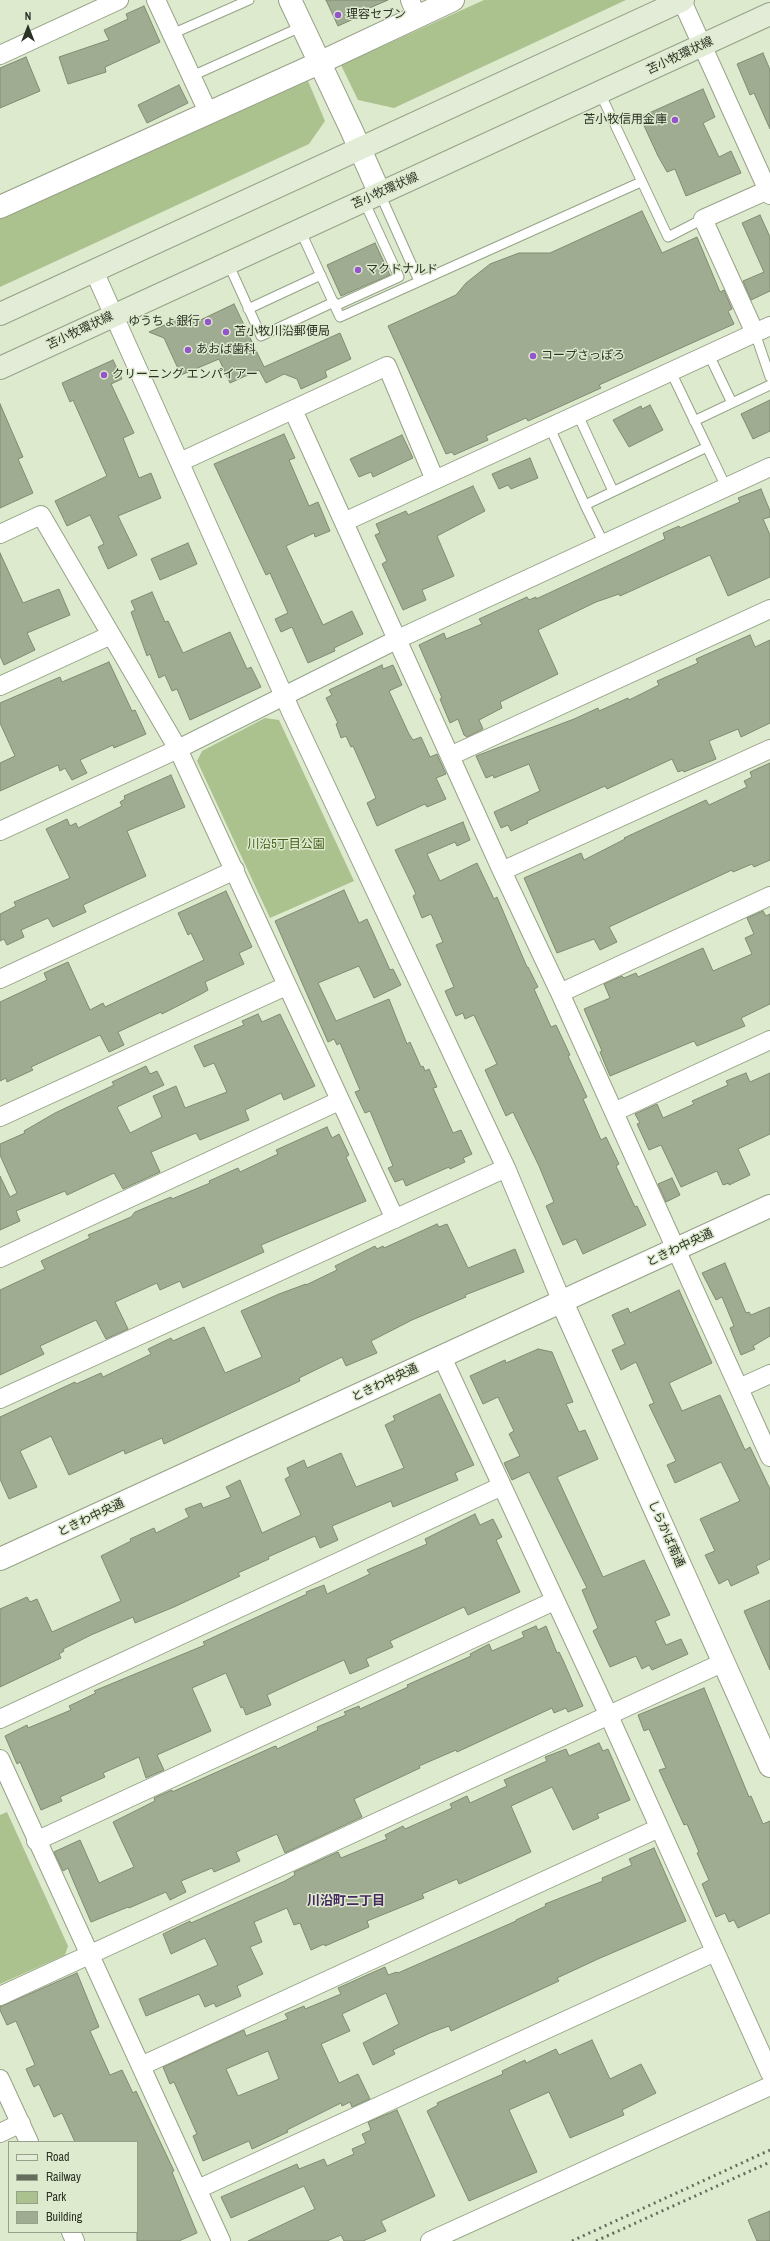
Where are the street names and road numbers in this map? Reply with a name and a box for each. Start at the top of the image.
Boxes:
street label: 苫小牧環状線 [644,34,716,78]
street label: 苫小牧環状線 [349,170,421,212]
street label: 苫小牧環状線 [44,309,116,353]
street label: ときわ中央通 [644,1226,716,1270]
street label: ときわ中央通 [349,1361,421,1405]
street label: ときわ中央通 [55,1496,127,1540]
street label: しらかば南通 [645,1498,687,1570]

